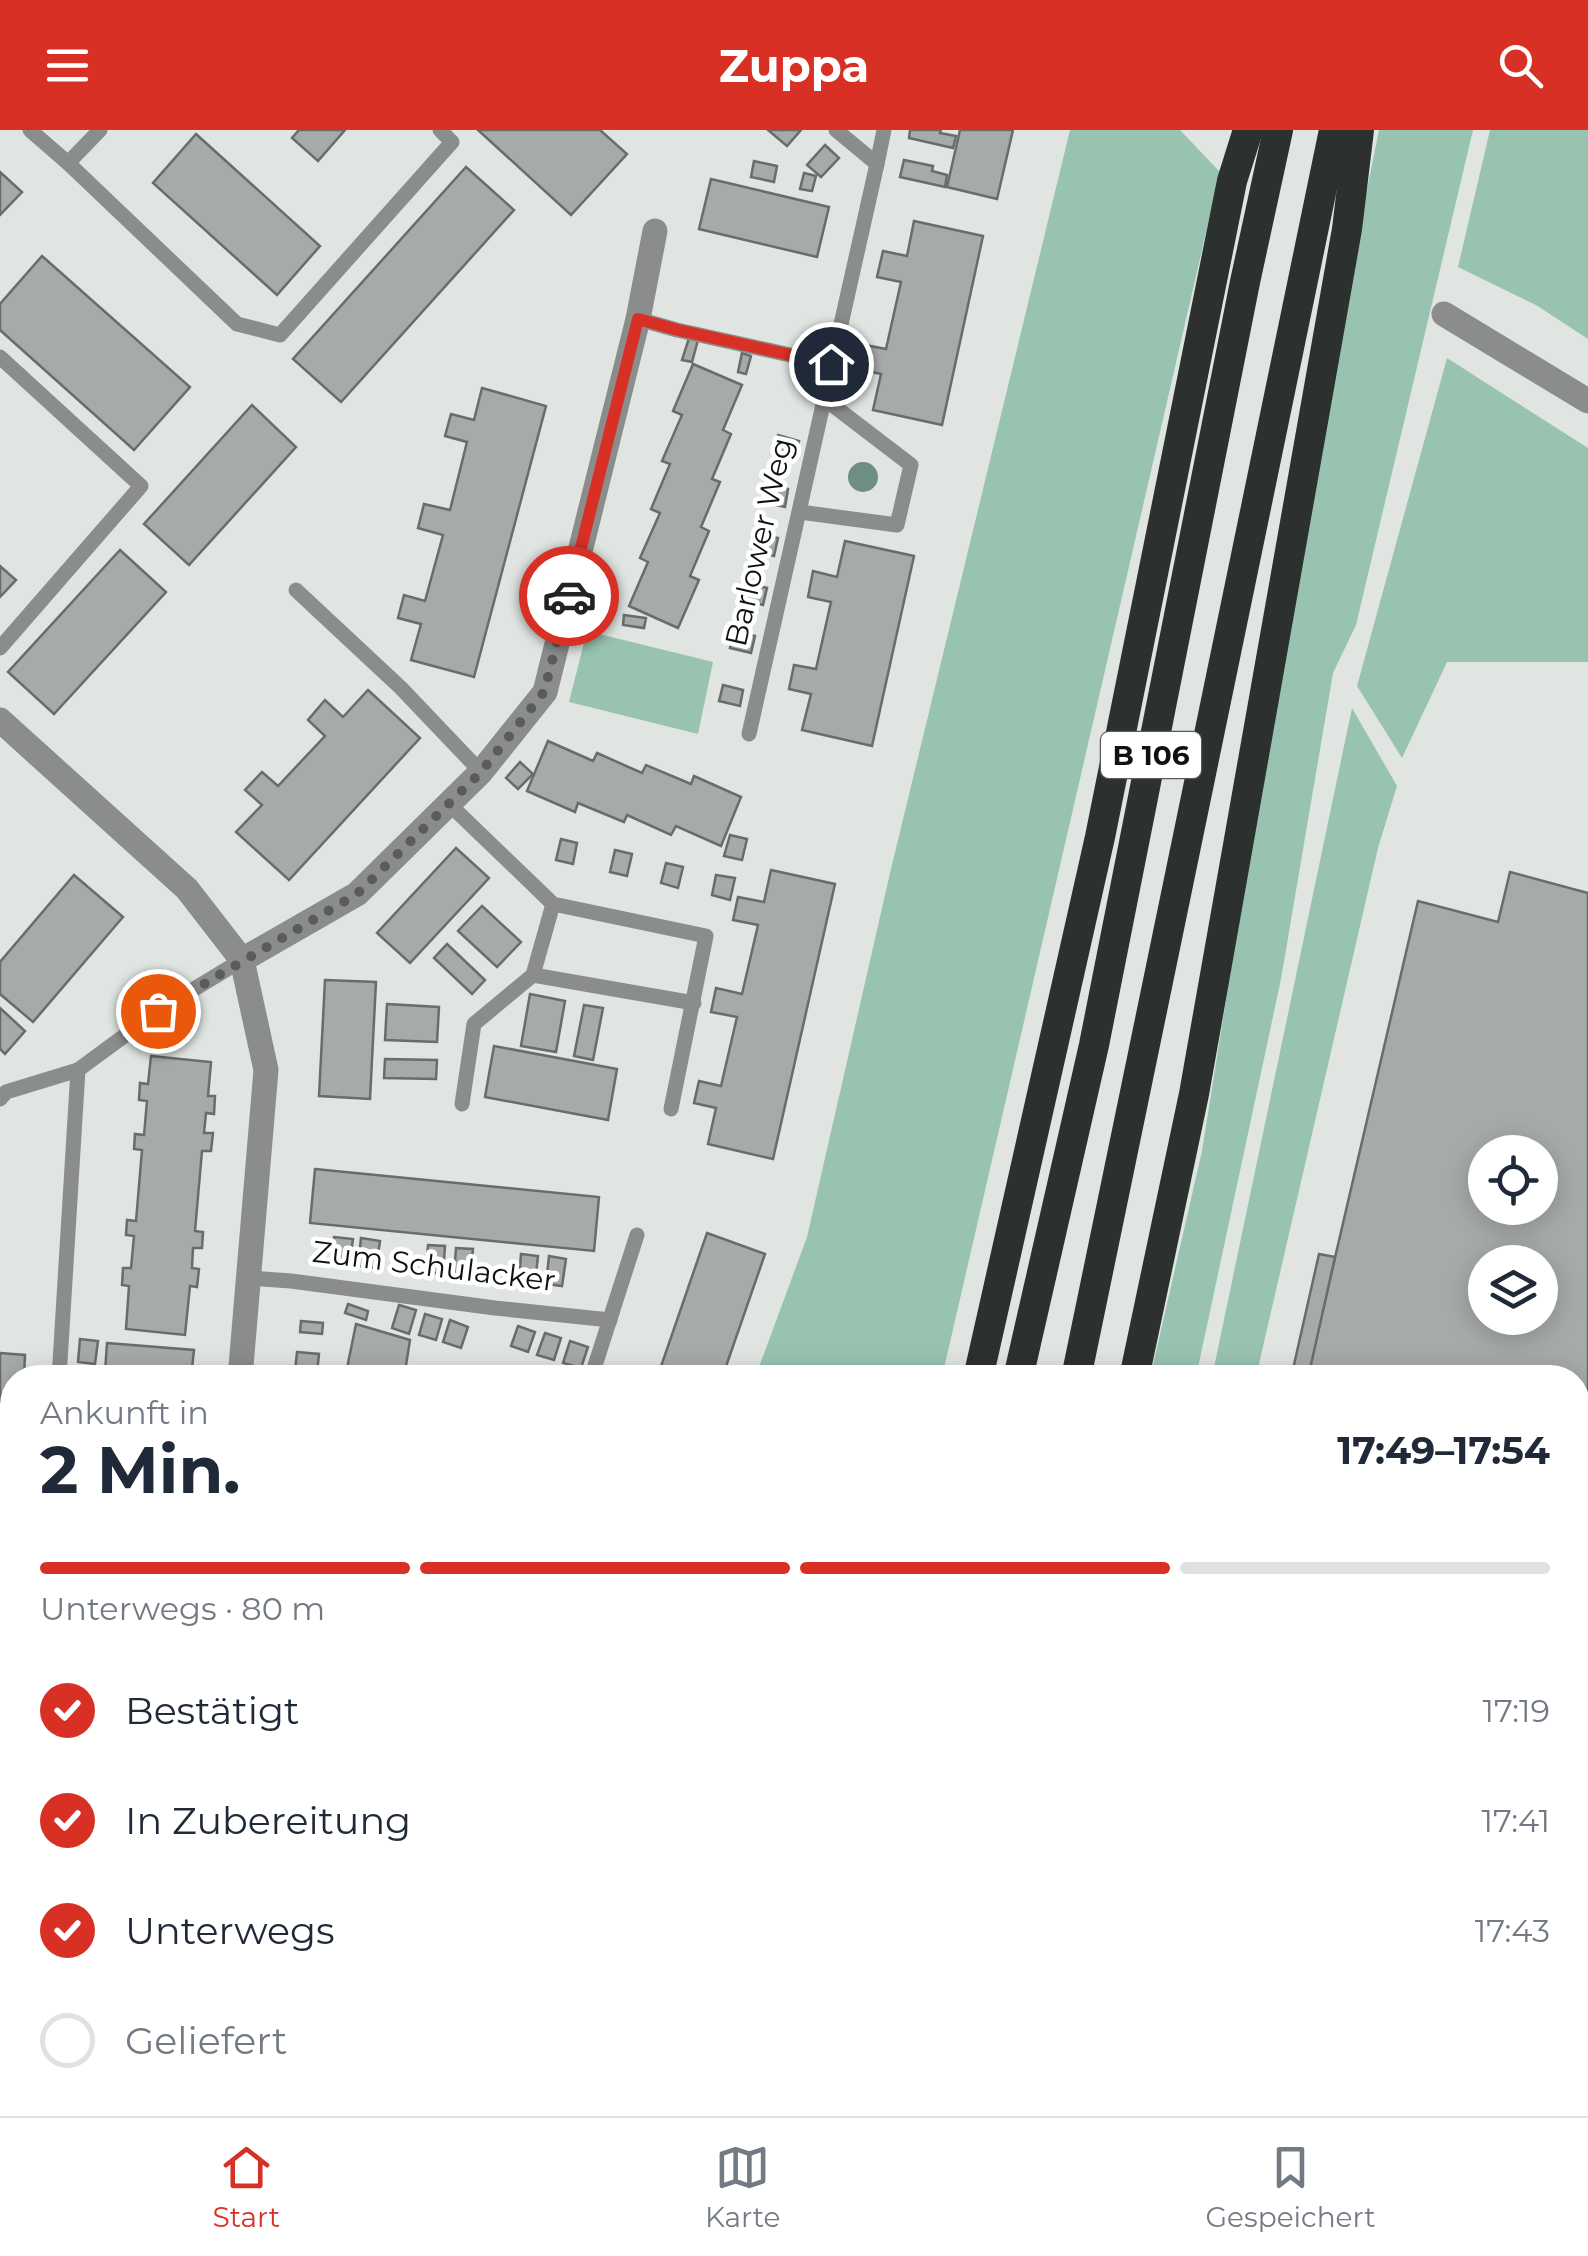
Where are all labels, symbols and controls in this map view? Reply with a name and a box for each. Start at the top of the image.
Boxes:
icon: menu [40,38,95,93]
text: Zuppa [719,38,869,93]
icon: search [1493,38,1548,93]
pin [789,322,874,407]
icon: home [804,337,859,392]
street label: Barlower Weg [717,434,801,650]
courier [519,546,619,646]
icon: car [542,569,597,624]
road number: B 106 [1101,732,1201,778]
pin [116,969,201,1054]
icon: bag [131,984,186,1039]
map controls [1468,1135,1558,1335]
button: locate [1468,1135,1558,1225]
street label: Zum Schulacker [310,1233,558,1299]
button: layers [1468,1245,1558,1335]
text: Ankunft in [40,1393,209,1432]
text: 17:49–17:54 [1337,1427,1550,1474]
text: 2 Min. [40,1430,240,1509]
text: Unterwegs · 80 m [40,1589,325,1628]
icon: check [40,1683,95,1738]
text: Bestätigt [125,1687,299,1734]
text: 17:19 [1482,1691,1550,1730]
icon: check [40,1793,95,1848]
text: In Zubereitung [125,1797,411,1844]
text: 17:41 [1482,1801,1550,1840]
icon: check [40,1903,95,1958]
text: Unterwegs [125,1907,335,1954]
text: 17:43 [1475,1911,1550,1950]
text: Geliefert [125,2017,287,2064]
tab: Start [212,2140,280,2234]
tab: Karte [705,2140,780,2234]
tab: Gespeichert [1205,2140,1376,2234]

